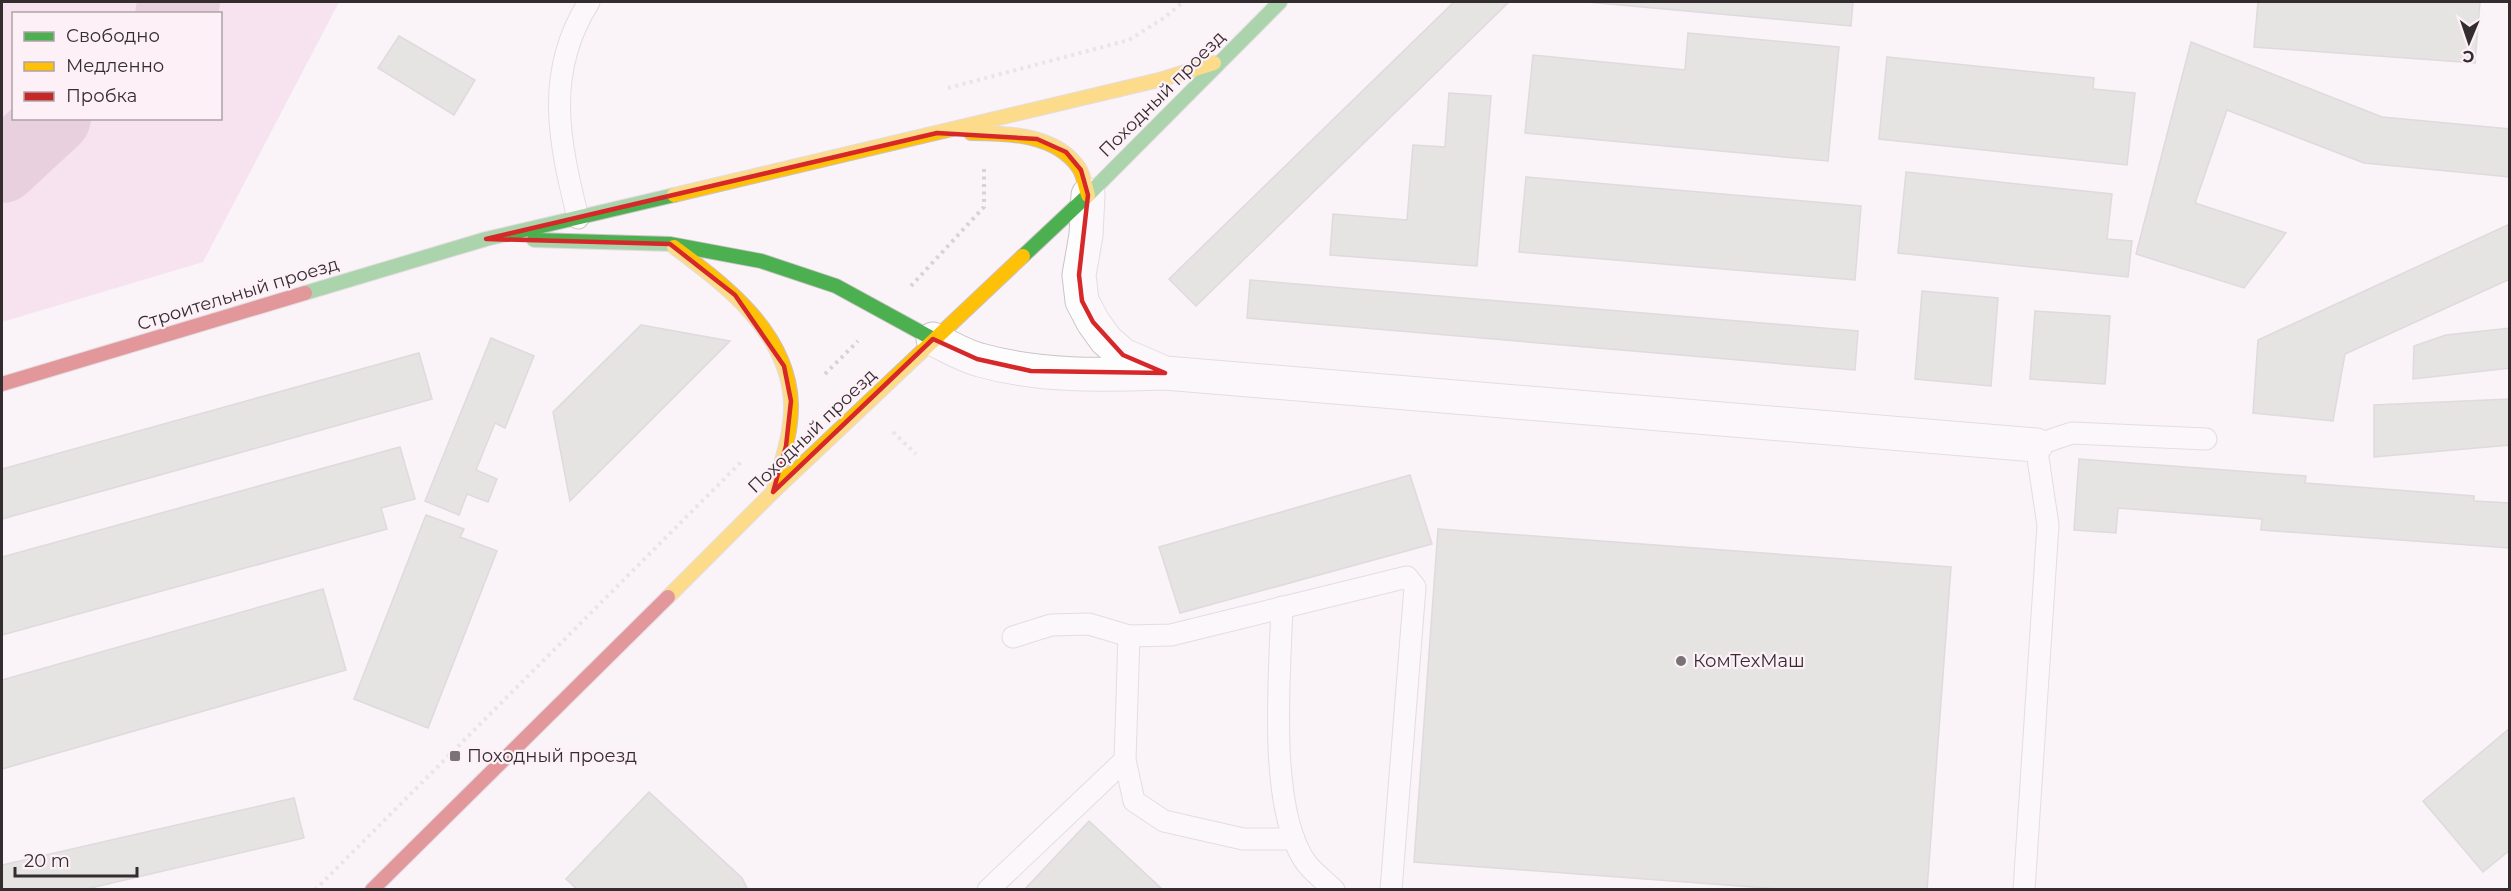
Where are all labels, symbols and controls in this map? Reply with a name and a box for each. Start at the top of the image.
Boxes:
legend [12,12,222,120]
north arrow [2439,12,2499,72]
text: Свободно [66,25,160,47]
street label: Походный проезд [1094,26,1230,162]
text: С [2462,47,2475,66]
text: Медленно [66,55,164,77]
text: Пробка [66,85,137,107]
street label: Строительный проезд [135,253,342,335]
street label: Походный проезд [743,364,881,498]
place label: КомТехМаш [1693,650,1805,672]
marker: КомТехМаш [1674,654,1688,668]
place label: Походный проезд [467,745,637,767]
marker: Походный проезд [448,749,462,763]
scale bar [15,840,136,878]
text: 20 m [24,850,70,872]

